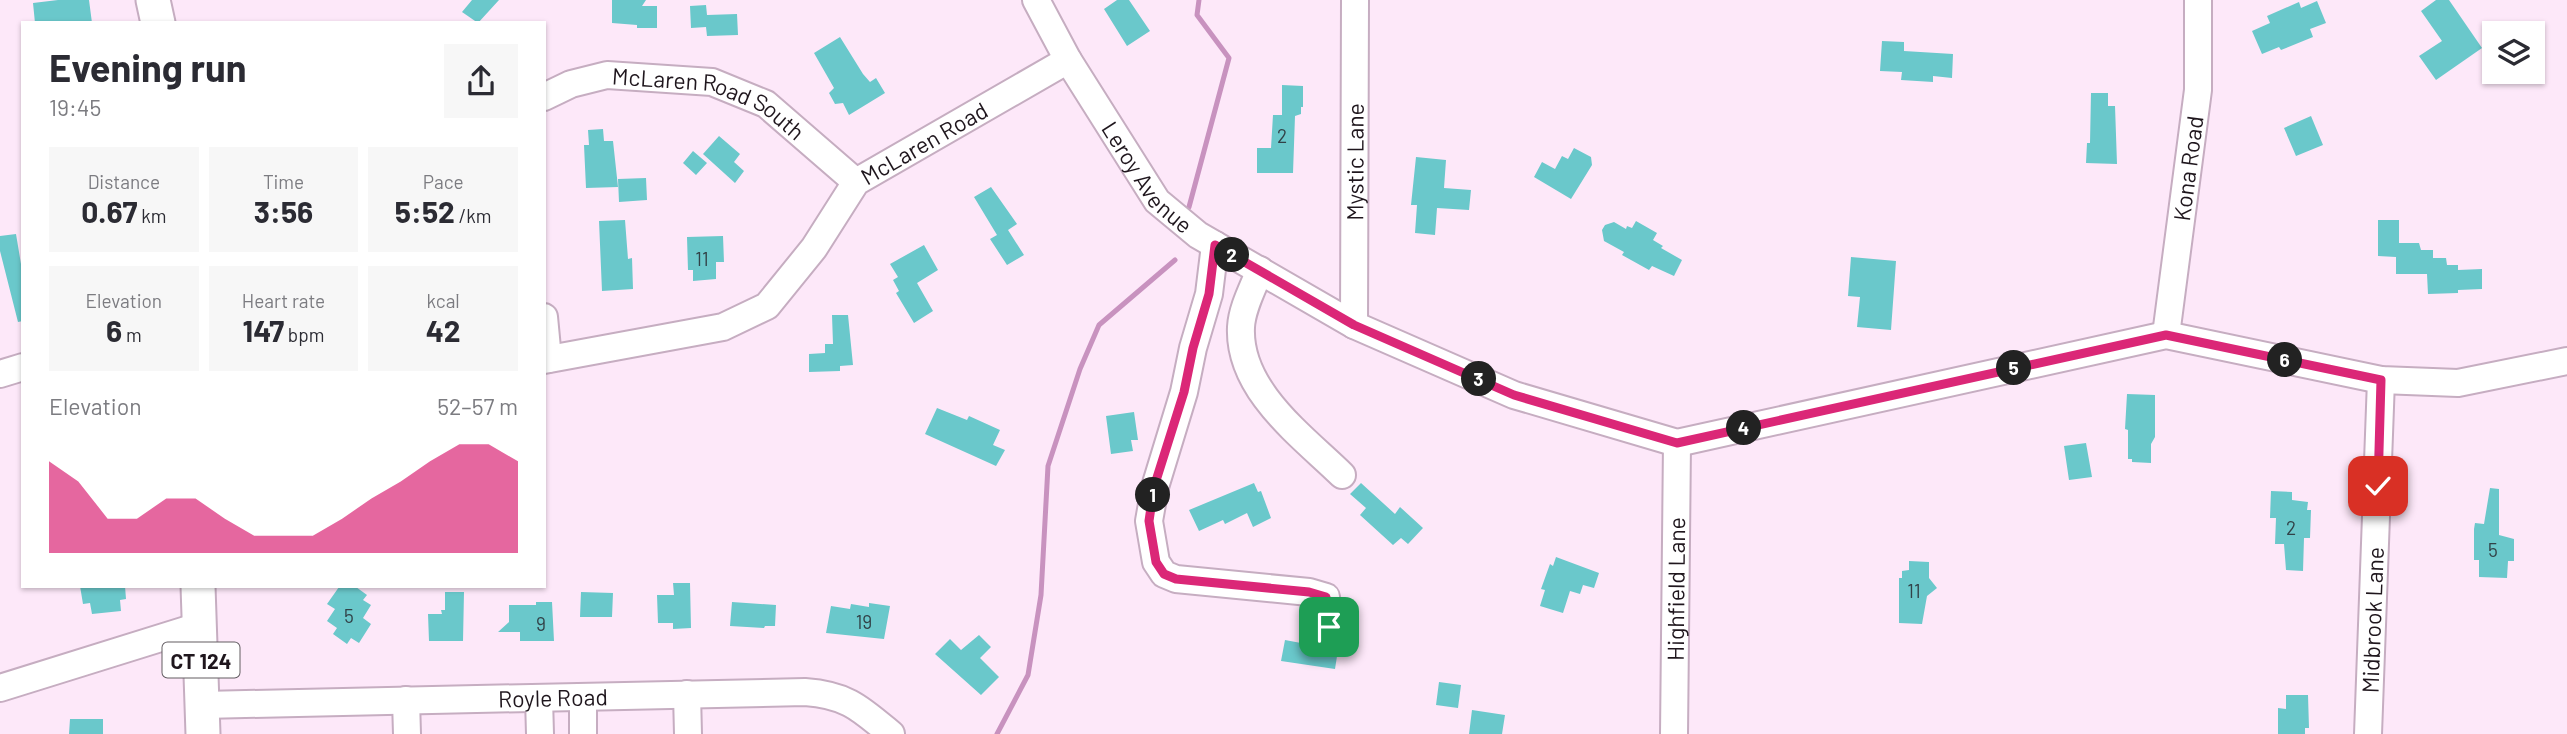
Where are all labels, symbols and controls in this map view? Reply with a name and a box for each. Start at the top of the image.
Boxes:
map controls [2482,21,2545,84]
button: layers [2482,21,2545,84]
text: Evening run [49,44,247,90]
button: share [444,44,518,118]
street label: McLaren Road South [611,61,811,145]
text: 19:45 [49,93,101,121]
street label: McLaren Road [856,95,992,190]
street label: Mystic Lane [1340,103,1369,221]
street label: Kona Road [2167,114,2209,223]
street label: Leroy Avenue [1096,116,1198,239]
house number: 2 [1277,124,1287,147]
text: Distance [88,170,160,193]
text: Time [263,170,304,193]
text: Pace [423,170,464,193]
text: 0.67 [81,193,137,229]
text: 3:56 [254,193,313,229]
text: 5:52 [395,193,455,229]
text: km [137,204,166,227]
text: /km [455,204,492,227]
pin: 2 [1214,238,1250,272]
text: 2 [1226,243,1237,266]
house number: 11 [695,247,709,270]
text: Elevation [86,289,162,312]
text: Heart rate [242,289,325,312]
text: kcal [427,289,460,312]
text: 6 [106,312,122,348]
text: 147 [243,312,284,348]
text: 42 [426,312,461,348]
text: m [122,323,142,346]
text: bpm [284,323,324,346]
pin: 6 [2268,342,2302,378]
text: 6 [2279,348,2290,371]
pin: 5 [1996,350,2032,386]
text: 5 [2008,356,2019,379]
pin: 3 [1462,362,1496,396]
text: 3 [1473,367,1484,390]
text: Elevation [49,392,142,420]
text: 52–57 m [437,392,518,420]
pin: 4 [1726,410,1762,446]
text: 4 [1738,416,1749,439]
pin [2348,456,2408,516]
icon: check [2359,467,2397,505]
pin: 1 [1136,477,1170,512]
text: 1 [1149,483,1156,506]
house number: 2 [2286,516,2296,539]
street label: Highfield Lane [1661,517,1690,661]
house number: 5 [2488,538,2498,561]
street label: Midbrook Lane [2356,546,2389,694]
house number: 11 [1907,579,1921,602]
pin [1299,597,1359,657]
house number: 5 [344,604,354,627]
icon: arrive [1310,608,1348,646]
house number: 19 [856,610,872,633]
house number: 9 [536,612,546,635]
road number: CT 124 [162,642,240,678]
street label: Royle Road [498,682,608,713]

